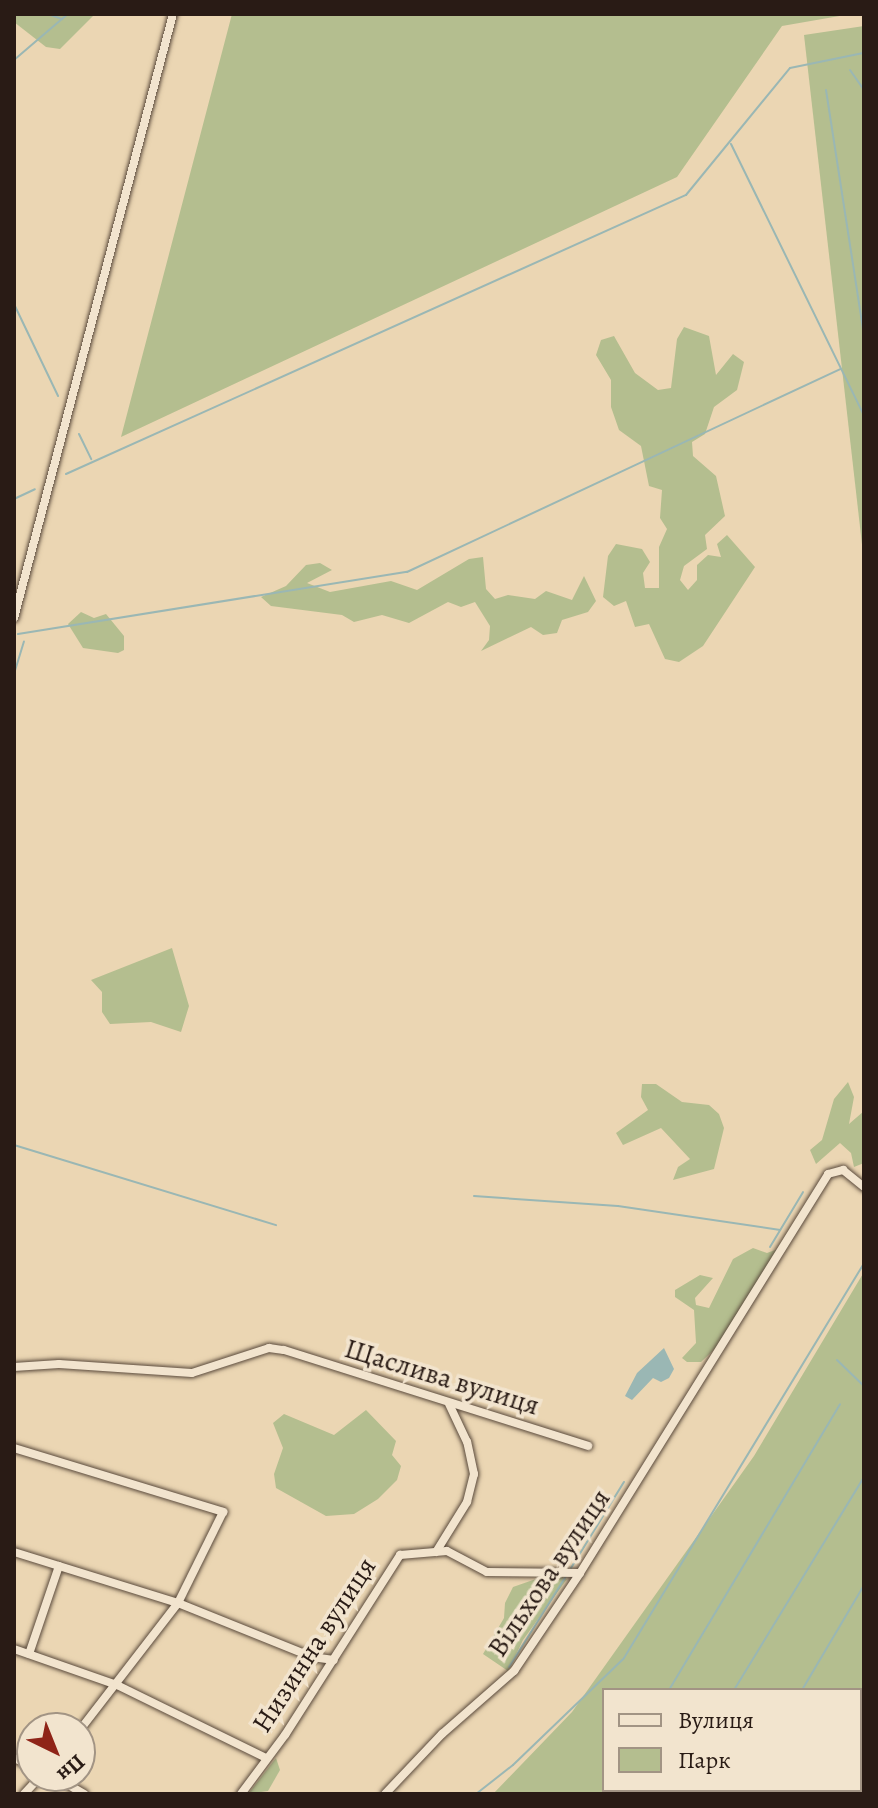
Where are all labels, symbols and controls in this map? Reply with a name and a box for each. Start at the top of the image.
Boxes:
street label: Щаслива вулиця [341,1331,543,1423]
street label: Вільхова вулиця [481,1483,617,1663]
street label: Низинна вулиця [245,1551,383,1739]
legend [602,1688,862,1792]
text: Вулиця [678,1704,754,1736]
north arrow [16,1712,96,1792]
text: Парк [678,1744,731,1776]
text: Пн [50,1747,92,1789]

